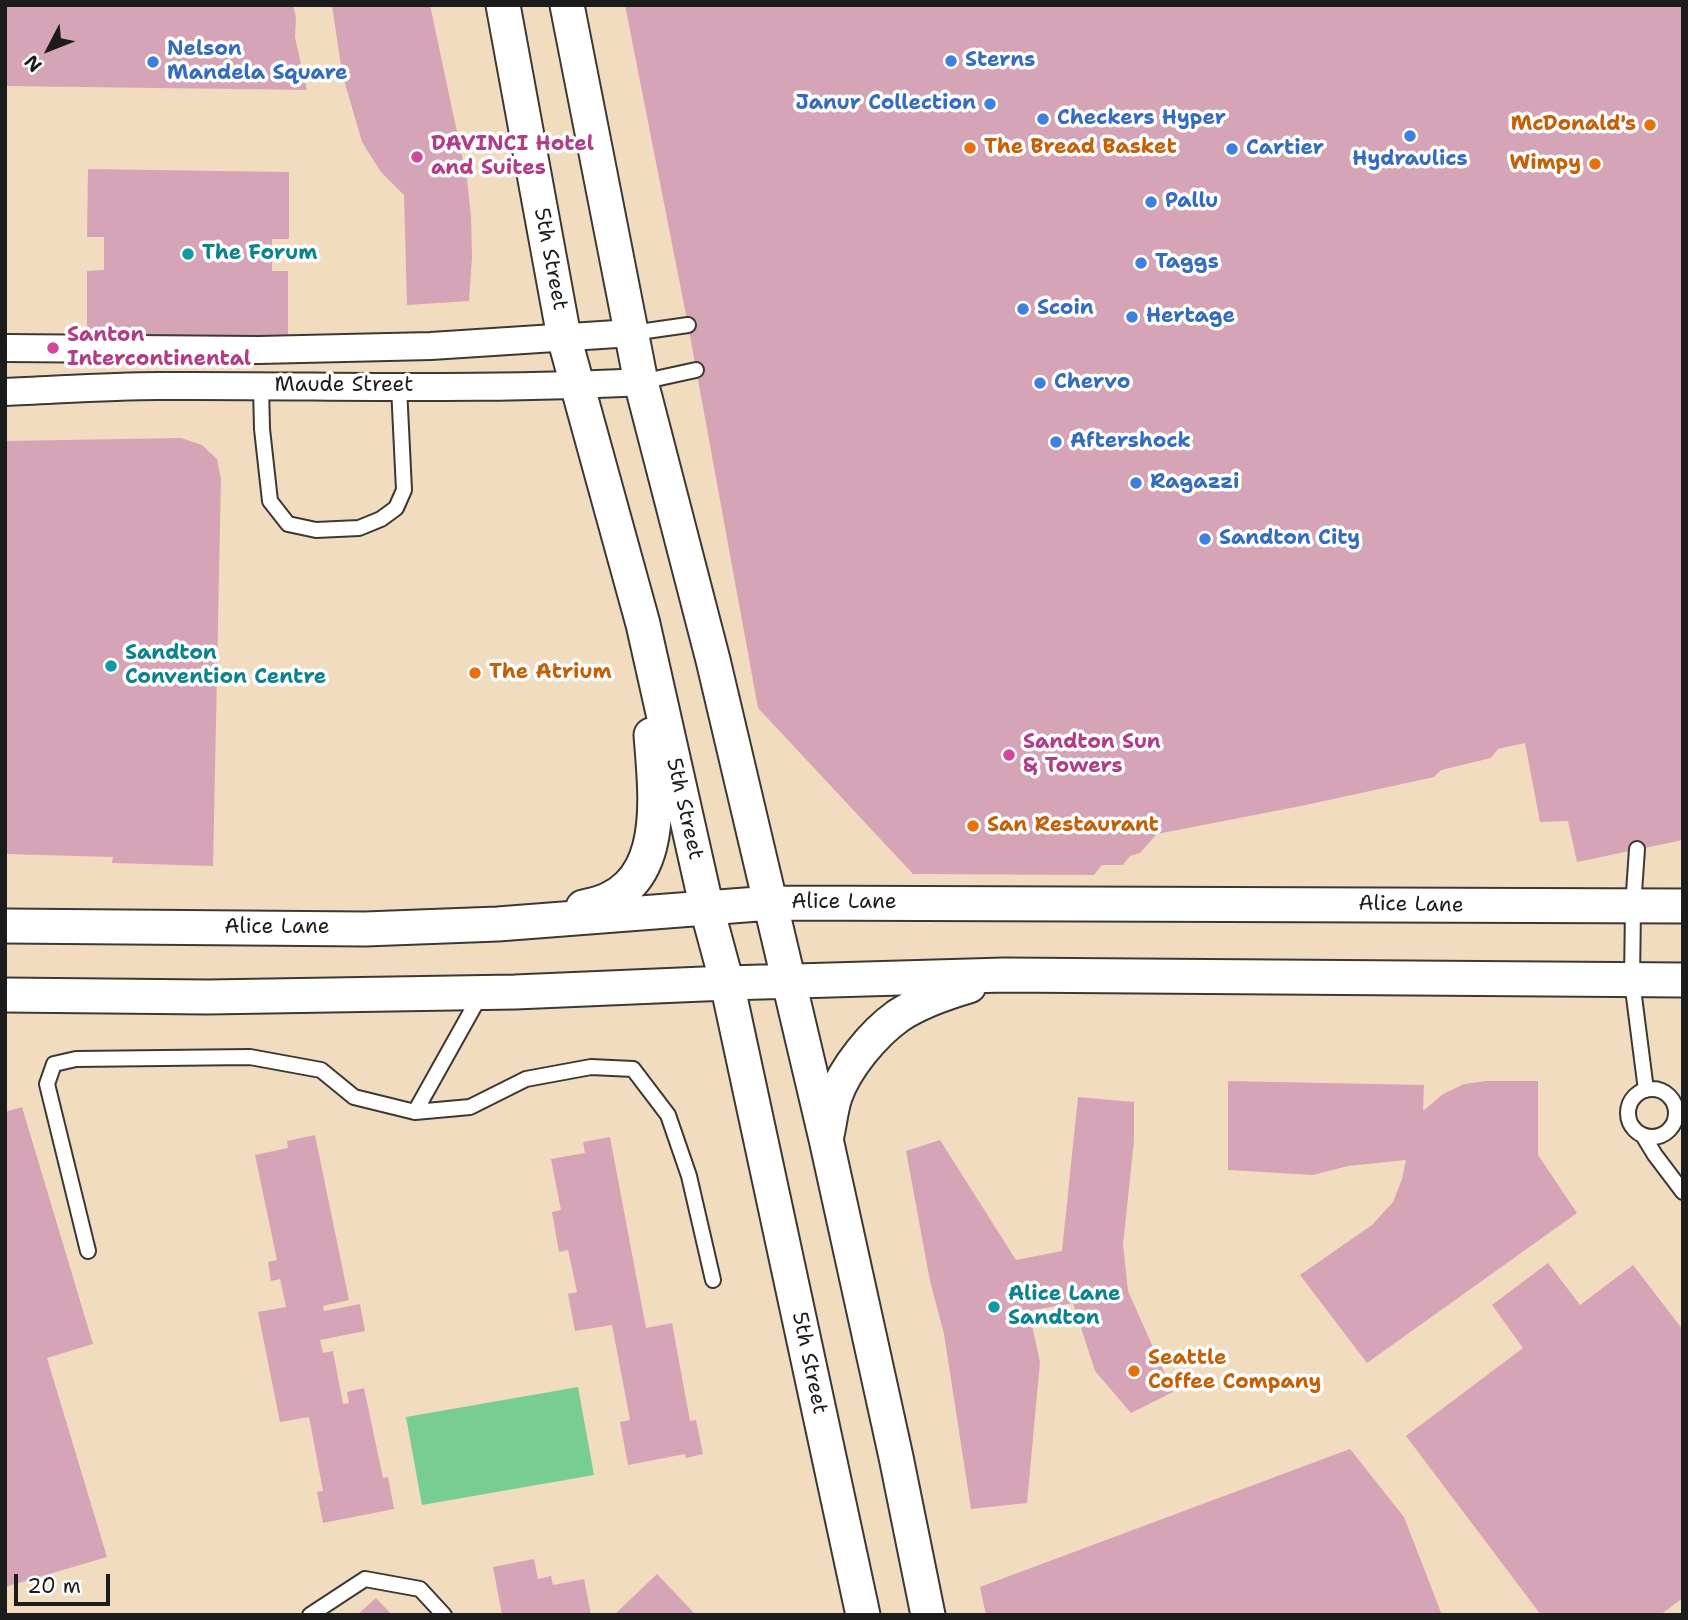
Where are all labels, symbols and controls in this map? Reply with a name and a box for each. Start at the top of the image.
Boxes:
north arrow [14,14,84,84]
place label: Nelson Mandela Square [167,37,348,87]
place label: Sterns [965,48,1035,74]
text: N [19,49,47,77]
marker: Sterns [943,53,959,69]
marker: Nelson Mandela Square [145,54,161,70]
place label: Janur Collection [796,91,976,117]
marker: Janur Collection [982,96,998,112]
place label: Checkers Hyper [1057,106,1226,132]
marker: Checkers Hyper [1035,111,1051,127]
place label: McDonald's [1511,112,1636,138]
marker: McDonald's [1642,117,1658,133]
marker: Hydraulics [1402,128,1418,144]
place label: DAVINCI Hotel and Suites [431,132,594,182]
place label: The Bread Basket [984,135,1177,161]
place label: Cartier [1246,136,1324,162]
marker: The Bread Basket [962,140,978,156]
marker: Cartier [1224,141,1240,157]
place label: Hydraulics [1352,147,1468,173]
marker: DAVINCI Hotel and Suites [409,149,425,165]
place label: Wimpy [1509,151,1581,177]
marker: Wimpy [1587,156,1603,172]
place label: Pallu [1165,189,1218,215]
marker: Pallu [1143,194,1159,210]
street label: 5th Street [528,206,572,312]
place label: The Forum [202,241,317,267]
marker: The Forum [180,246,196,262]
place label: Taggs [1155,250,1219,276]
marker: Taggs [1133,255,1149,271]
place label: Scoin [1037,296,1094,322]
marker: Scoin [1015,301,1031,317]
place label: Hertage [1146,304,1235,330]
marker: Hertage [1124,309,1140,325]
place label: Santon Intercontinental [67,323,251,373]
marker: Santon Intercontinental [45,340,61,356]
place label: Chervo [1054,370,1130,396]
street label: Maude Street [275,373,413,399]
marker: Chervo [1032,375,1048,391]
place label: Aftershock [1070,429,1191,455]
marker: Aftershock [1048,434,1064,450]
place label: Ragazzi [1150,470,1239,496]
marker: Ragazzi [1128,475,1144,491]
place label: Sandton City [1219,526,1360,552]
marker: Sandton City [1197,531,1213,547]
place label: Sandton Convention Centre [125,641,326,691]
marker: Sandton Convention Centre [103,658,119,674]
place label: The Atrium [489,660,612,686]
marker: The Atrium [467,665,483,681]
place label: Sandton Sun & Towers [1023,730,1161,780]
marker: Sandton Sun & Towers [1001,747,1017,763]
street label: 5th Street [660,756,708,862]
place label: San Restaurant [987,813,1159,839]
marker: San Restaurant [965,818,981,834]
street label: Alice Lane [791,890,897,916]
street label: Alice Lane [1358,891,1464,919]
street label: Alice Lane [224,915,330,941]
place label: Alice Lane Sandton [1008,1282,1121,1332]
marker: Alice Lane Sandton [986,1299,1002,1315]
street label: 5th Street [786,1310,832,1416]
place label: Seattle Coffee Company [1148,1346,1321,1396]
marker: Seattle Coffee Company [1126,1363,1142,1379]
scale bar [18,1560,114,1604]
text: 20 m [27,1572,81,1600]

